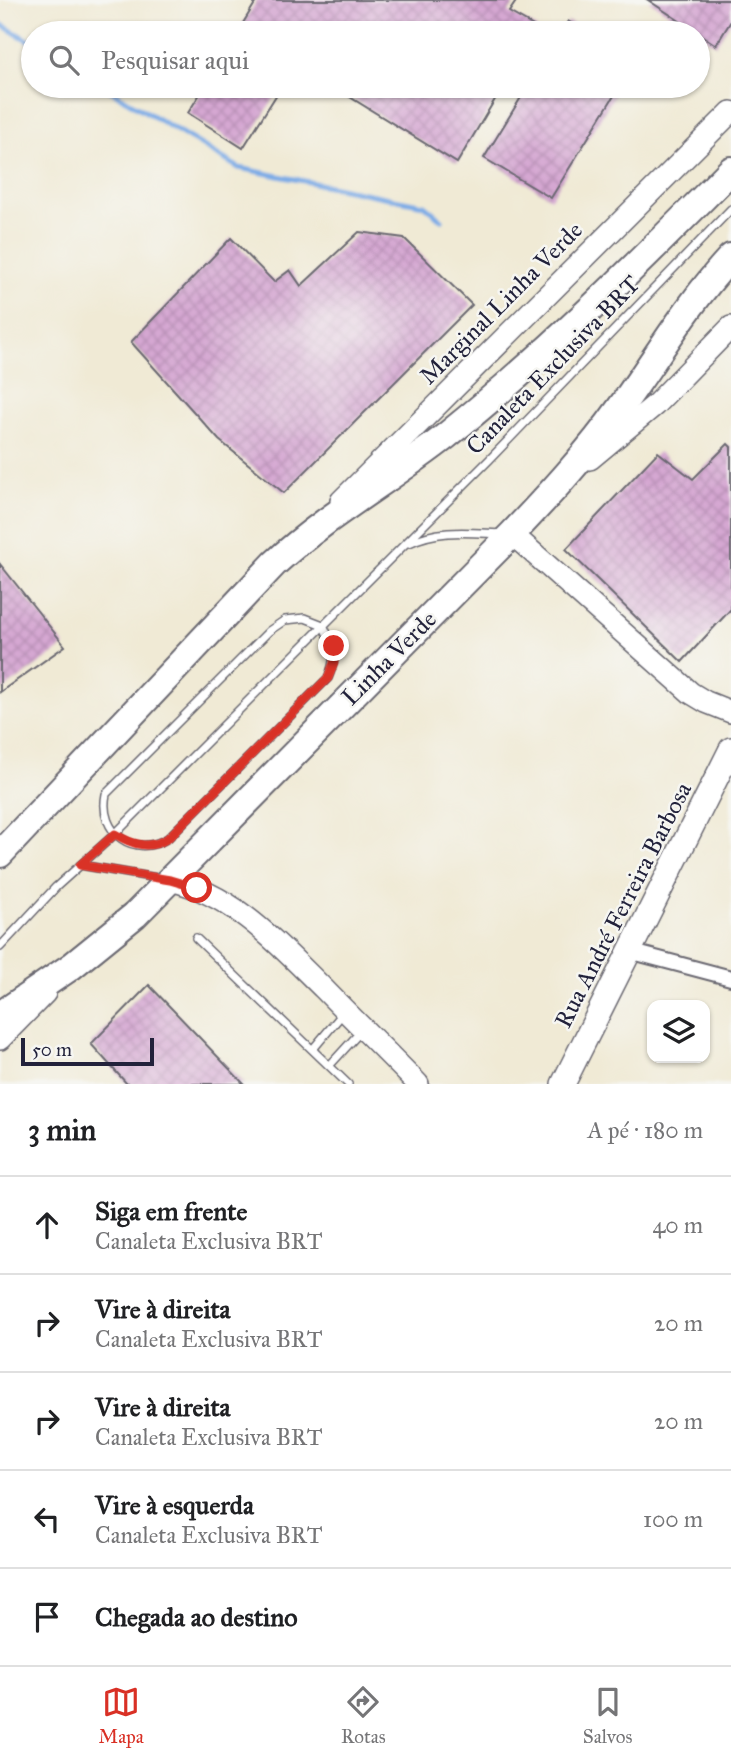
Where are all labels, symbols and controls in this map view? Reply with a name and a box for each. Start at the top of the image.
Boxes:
search box [21,21,710,98]
icon: search [45,41,83,79]
text: Pesquisar aqui [101,44,249,76]
street label: Marginal Linha Verde [413,215,589,391]
street label: Canaleta Exclusiva BRT [460,269,646,461]
street label: Linha Verde [335,604,443,712]
route end [318,630,349,661]
street label: Rua André Ferreira Barbosa [548,776,698,1033]
route start [181,872,212,903]
map controls [647,1000,710,1063]
button: layers [647,1000,710,1063]
scale bar [21,1035,154,1067]
text: 50 m [32,1038,72,1061]
text: 3 min [28,1112,96,1148]
text: A pé · 180 m [588,1116,703,1144]
text: Siga em frente [95,1195,247,1227]
icon: ahead [28,1206,66,1244]
text: 40 m [653,1211,703,1239]
text: Canaleta Exclusiva BRT [95,1227,322,1255]
text: Vire à direita [95,1293,231,1325]
icon: right [28,1304,66,1342]
text: 20 m [654,1309,703,1337]
text: Canaleta Exclusiva BRT [95,1325,322,1353]
text: Vire à direita [95,1391,231,1423]
icon: right [28,1402,66,1440]
text: 20 m [654,1407,703,1435]
text: Canaleta Exclusiva BRT [95,1423,322,1451]
text: Vire à esquerda [95,1489,254,1521]
icon: left [28,1500,66,1538]
text: 100 m [643,1505,703,1533]
text: Canaleta Exclusiva BRT [95,1521,322,1549]
icon: arrive [28,1598,66,1636]
text: Chegada ao destino [95,1601,298,1633]
tab: Mapa [99,1683,144,1748]
tab: Rotas [341,1683,386,1748]
tab: Salvos [583,1683,632,1748]

